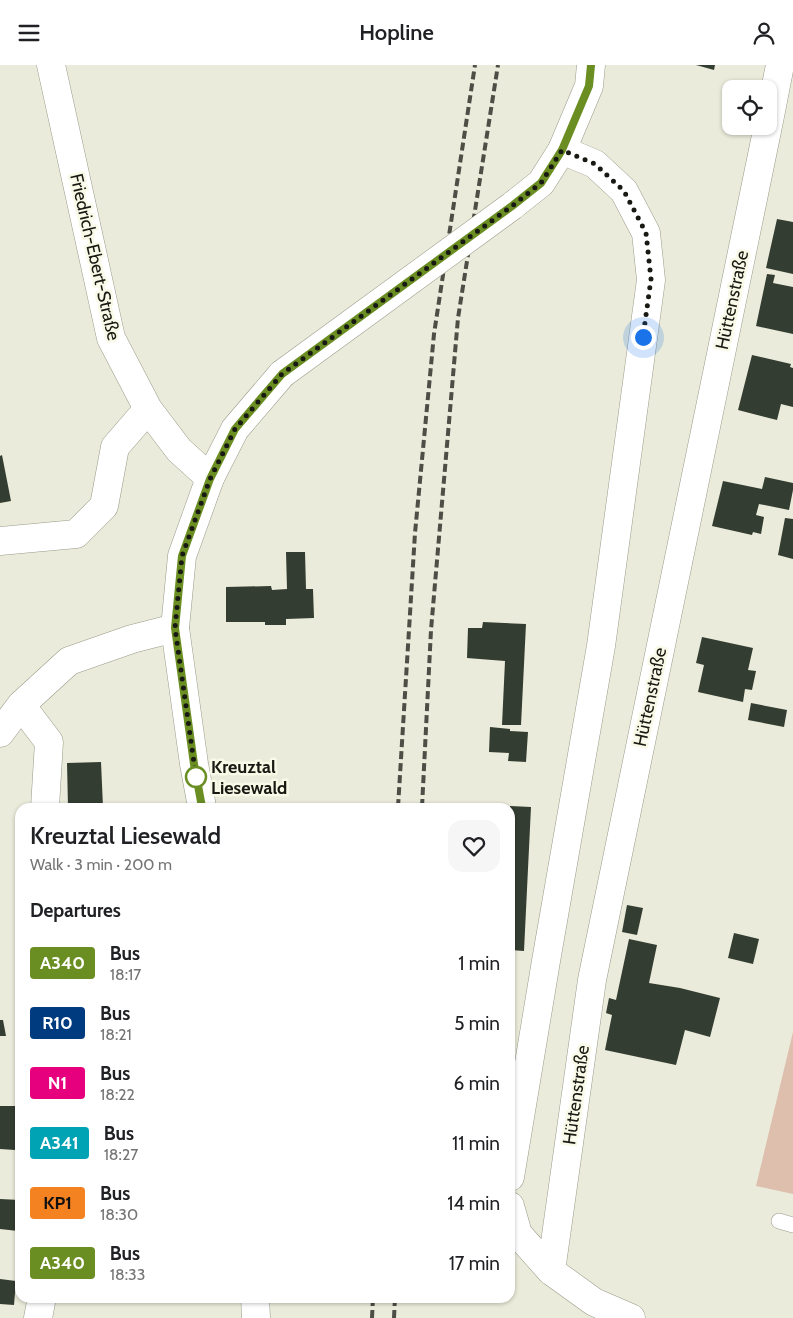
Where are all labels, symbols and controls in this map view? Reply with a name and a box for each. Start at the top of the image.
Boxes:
icon: menu [15,19,43,47]
text: Hopline [359,19,434,46]
icon: person [750,19,778,47]
map controls [722,80,777,135]
button: locate [722,80,777,135]
street label: Friedrich-Ebert-Straße [65,171,125,343]
street label: Hüttenstraße [711,249,753,351]
your location [631,325,656,350]
street label: Hüttenstraße [629,646,671,748]
place label: Kreuztal Liesewald [211,756,287,799]
marker: Kreuztal Liesewald [185,766,207,788]
button: heart [448,820,500,872]
text: Kreuztal Liesewald [30,821,221,850]
text: Walk · 3 min · 200 m [30,855,172,874]
text: Departures [30,899,121,922]
text: Bus [110,942,140,965]
text: A340 [40,952,85,974]
text: 1 min [458,952,500,975]
text: 18:17 [110,965,141,984]
text: Bus [100,1002,130,1025]
text: R10 [42,1012,73,1034]
text: 5 min [454,1012,500,1035]
text: 18:21 [100,1025,132,1044]
street label: Hüttenstraße [558,1044,594,1146]
text: Bus [100,1062,130,1085]
text: N1 [48,1072,67,1094]
text: 6 min [454,1072,500,1095]
text: 18:22 [100,1085,135,1104]
text: Bus [104,1122,134,1145]
text: A341 [40,1132,79,1154]
text: 11 min [452,1132,500,1155]
text: 18:27 [104,1145,138,1164]
text: Bus [100,1182,130,1205]
text: KP1 [43,1192,72,1214]
text: 14 min [447,1192,500,1215]
text: 18:30 [100,1205,138,1224]
text: Bus [110,1242,140,1265]
text: A340 [40,1252,85,1274]
text: 17 min [449,1252,500,1275]
text: 18:33 [110,1265,145,1284]

